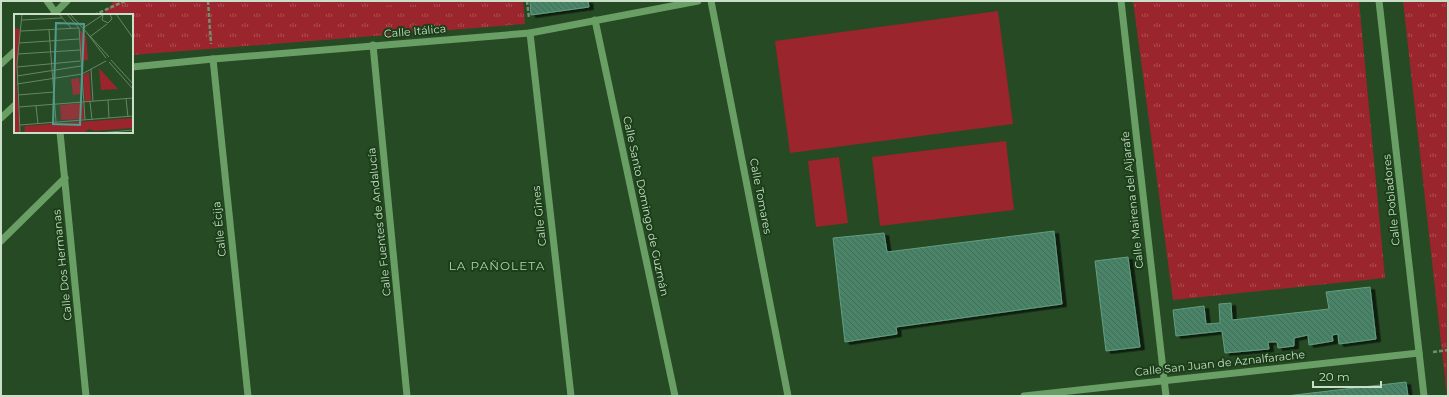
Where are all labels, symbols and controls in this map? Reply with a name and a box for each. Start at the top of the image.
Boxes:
inset map [14,14,133,133]
street label: Calle Itálica [383,21,447,41]
street label: Calle Santo Domingo de Guzmán [620,115,672,297]
street label: Calle Mairena del Aljarafe [1118,130,1146,270]
street label: Calle Fuentes de Andalucía [364,147,394,297]
street label: Calle Pobladores [1379,153,1403,246]
street label: Calle Tomares [747,157,775,236]
street label: Calle Gines [529,185,549,247]
street label: Calle Écija [209,201,229,257]
street label: Calle Dos Hermanas [49,208,75,321]
district label: LA PAÑOLETA [449,258,545,273]
street label: Calle San Juan de Aznalfarache [1134,347,1306,379]
scale bar [1313,363,1381,389]
text: 20 m [1319,369,1350,384]

